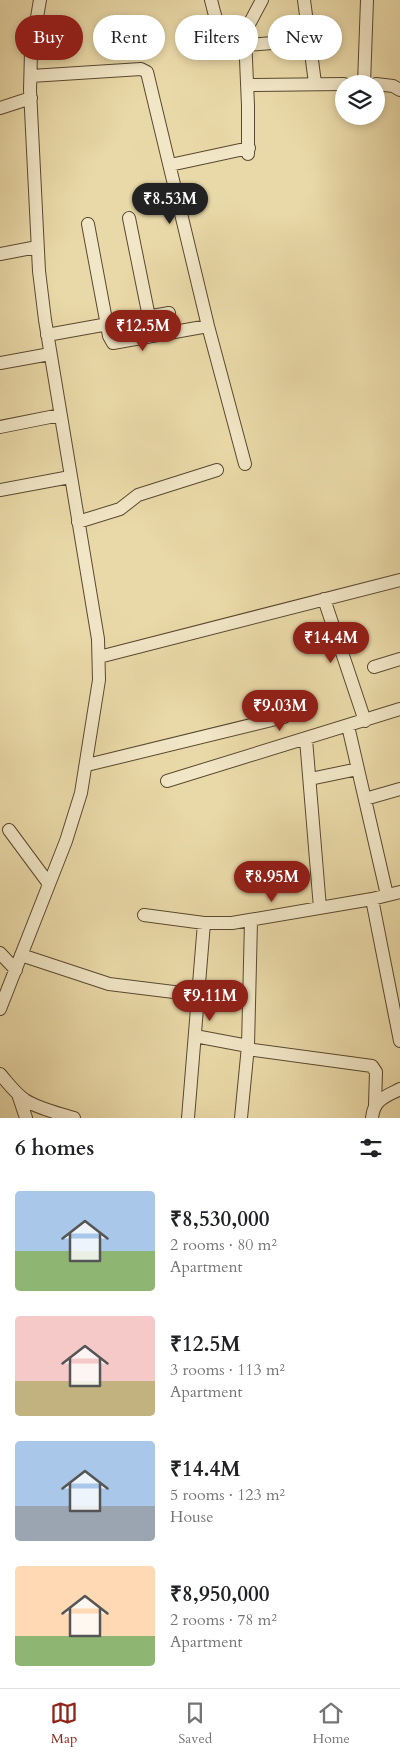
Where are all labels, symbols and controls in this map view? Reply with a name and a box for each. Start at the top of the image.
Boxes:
chip: Buy [15,15,83,60]
chip: Rent [93,15,165,60]
chip: Filters [175,15,258,60]
chip: New [268,15,342,60]
map controls [335,75,385,125]
button: layers [335,75,385,125]
pin: ₹8.53M [129,182,211,225]
text: ₹8.53M [143,188,197,210]
pin: ₹12.5M [102,310,184,352]
text: ₹12.5M [116,315,170,337]
pin: ₹14.4M [290,622,372,664]
text: ₹14.4M [304,627,358,649]
pin: ₹9.03M [239,690,321,732]
text: ₹9.03M [253,695,307,717]
pin: ₹8.95M [231,860,313,903]
text: ₹8.95M [245,866,299,888]
pin: ₹9.11M [169,980,251,1022]
text: ₹9.11M [183,985,237,1007]
text: 6 homes [15,1134,94,1163]
icon: filters [357,1134,385,1162]
text: ₹8,530,000 [170,1205,270,1234]
icon: home [55,1211,115,1271]
text: 2 rooms · 80 m² [170,1234,277,1256]
text: Apartment [170,1256,243,1278]
text: ₹12.5M [170,1330,241,1359]
icon: home [55,1336,115,1396]
text: 3 rooms · 113 m² [170,1359,285,1381]
text: Apartment [170,1381,243,1403]
text: ₹14.4M [170,1455,241,1484]
icon: home [55,1461,115,1521]
text: 5 rooms · 123 m² [170,1484,285,1506]
text: House [170,1506,213,1528]
text: ₹8,950,000 [170,1580,270,1609]
icon: home [55,1586,115,1646]
text: 2 rooms · 78 m² [170,1609,277,1631]
text: Apartment [170,1631,243,1653]
tab: Map [50,1699,78,1748]
tab: Saved [178,1699,212,1748]
tab: Home [312,1699,350,1748]

